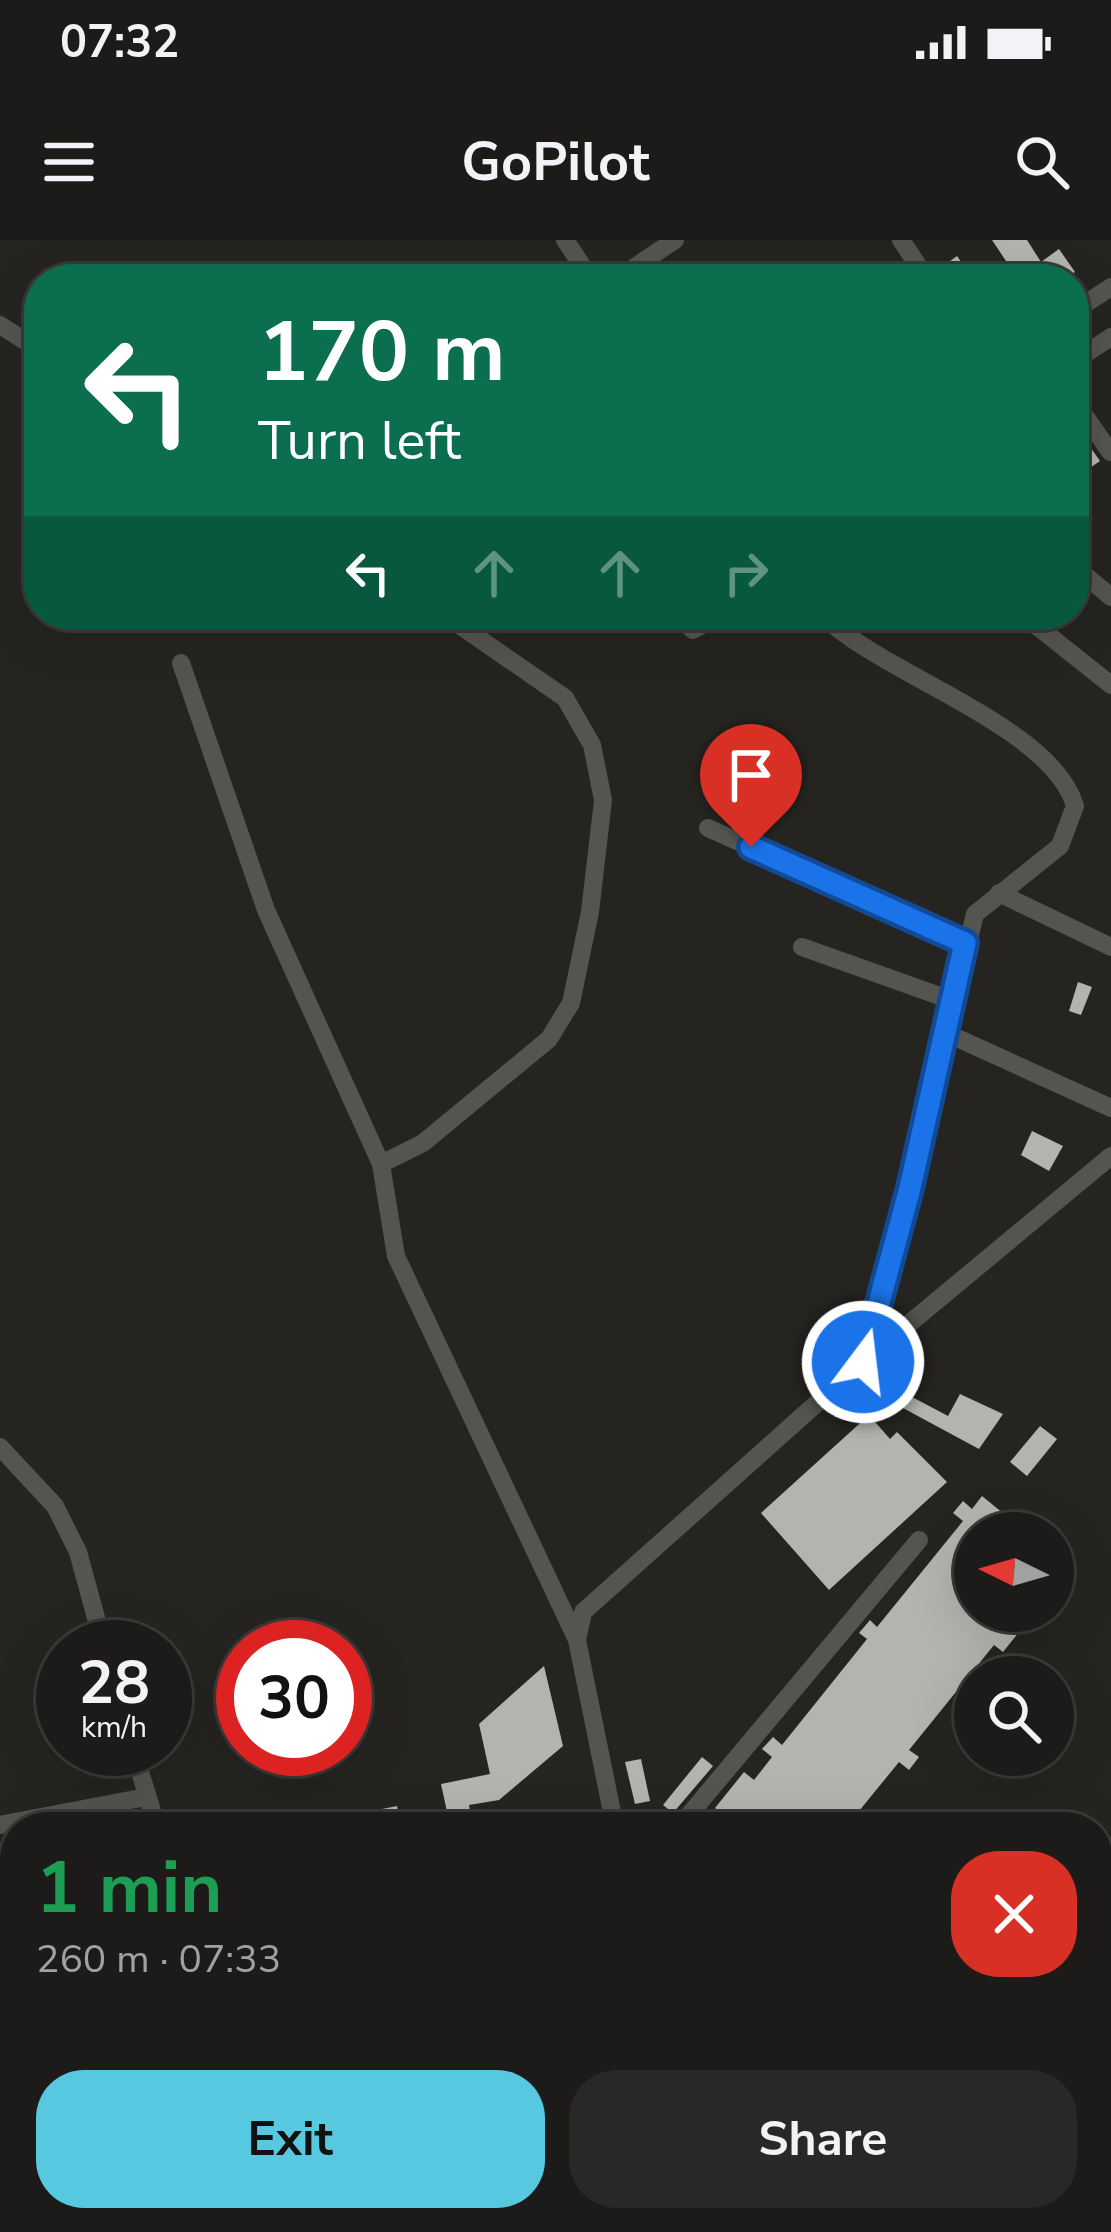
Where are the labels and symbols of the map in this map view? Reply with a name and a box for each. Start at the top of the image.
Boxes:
pin [700,724,802,847]
position arrow [800,1299,926,1425]
north arrow [954,1512,1074,1632]
speed limit sign: 30 [216,1620,372,1776]

